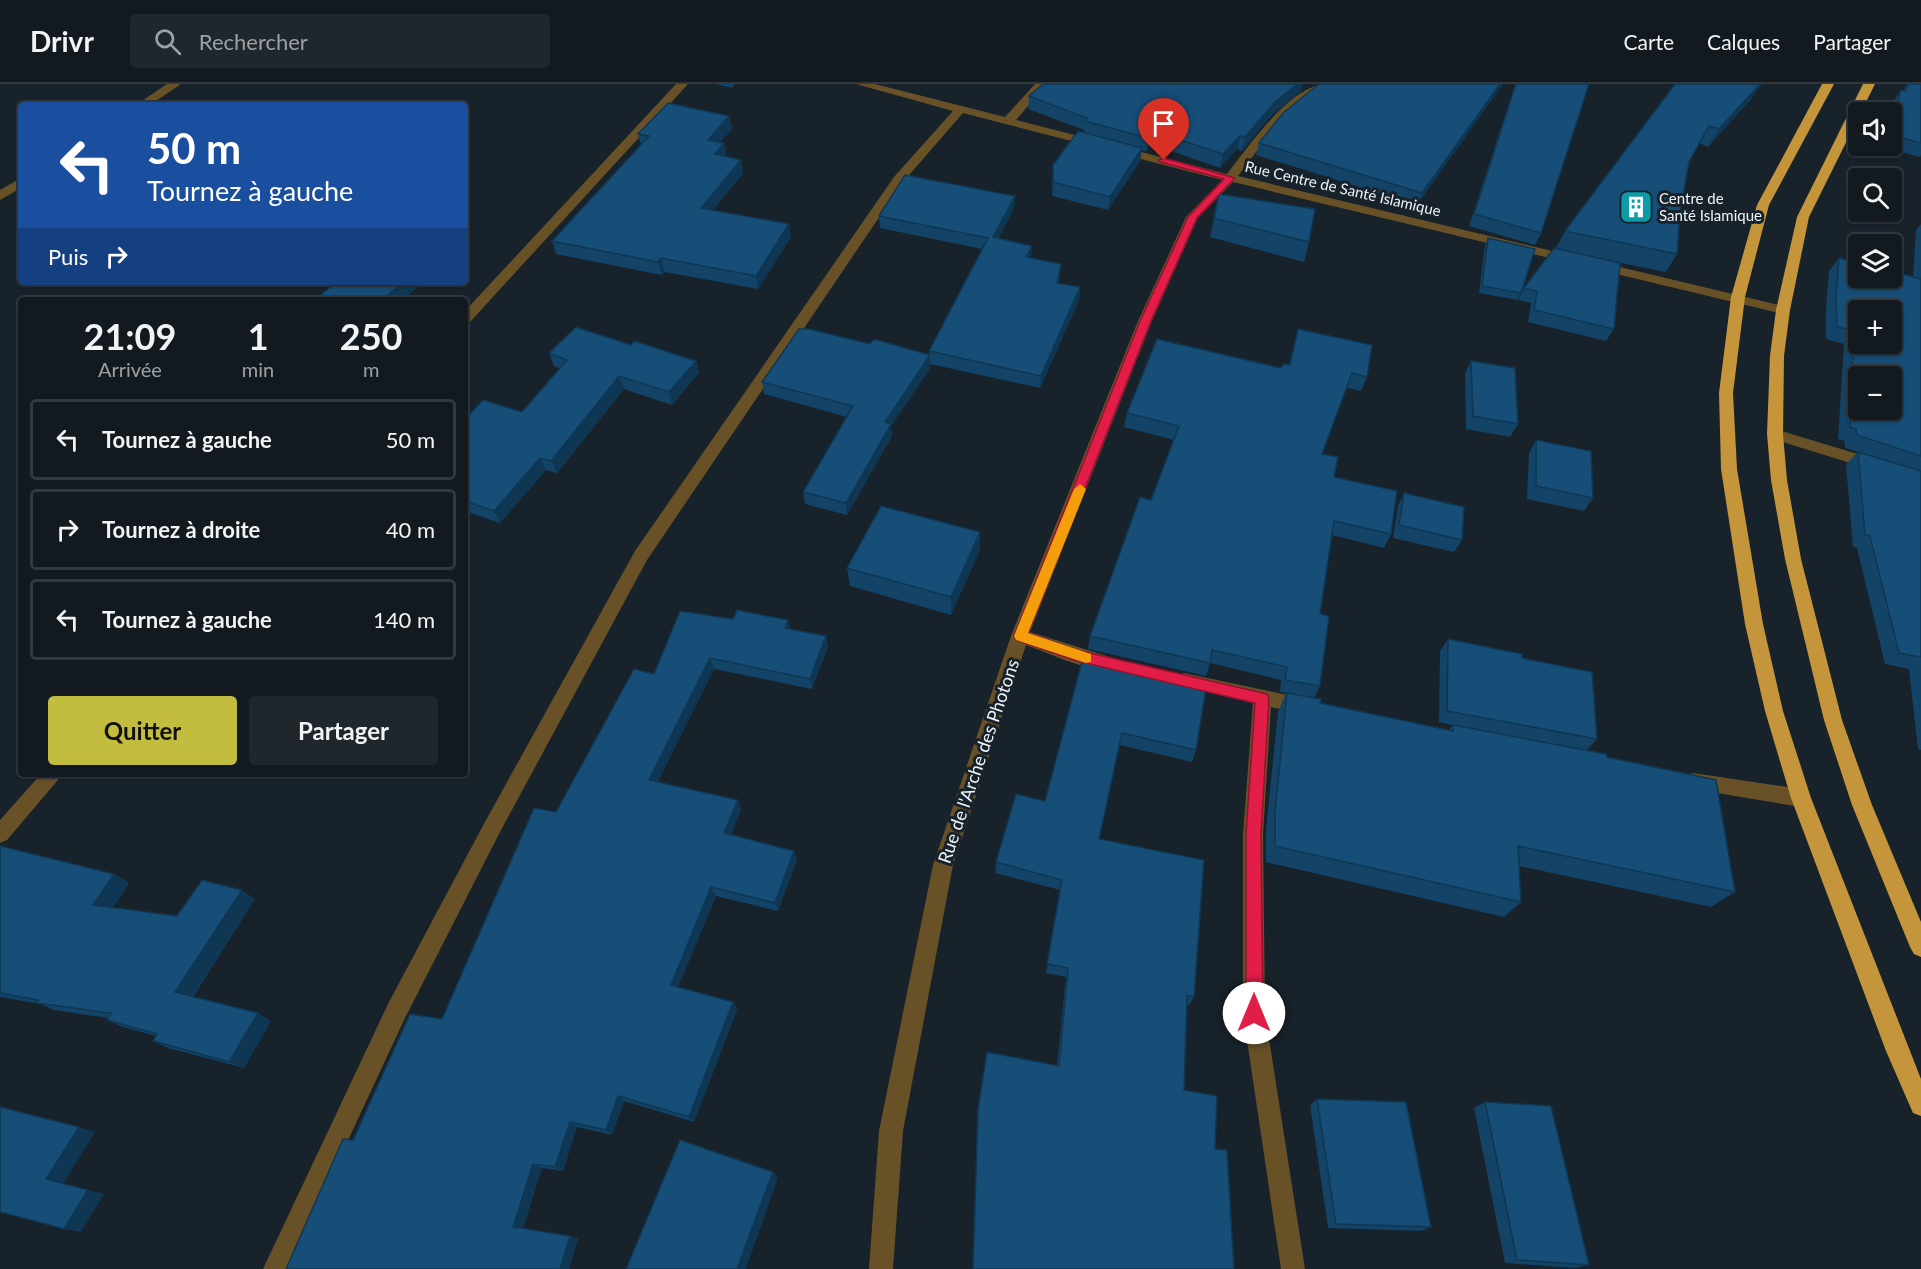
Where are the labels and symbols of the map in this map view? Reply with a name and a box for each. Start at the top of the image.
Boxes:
pin [1138,98,1189,160]
street label: Rue Centre de Santé Islamique [1243,157,1443,219]
building icon: Centre de Santé Islamique [1618,189,1654,225]
place label: Centre de Santé Islamique [1659,189,1762,224]
street label: Rue de l'Arche des Photons [933,656,1023,866]
position arrow [1222,981,1286,1045]

